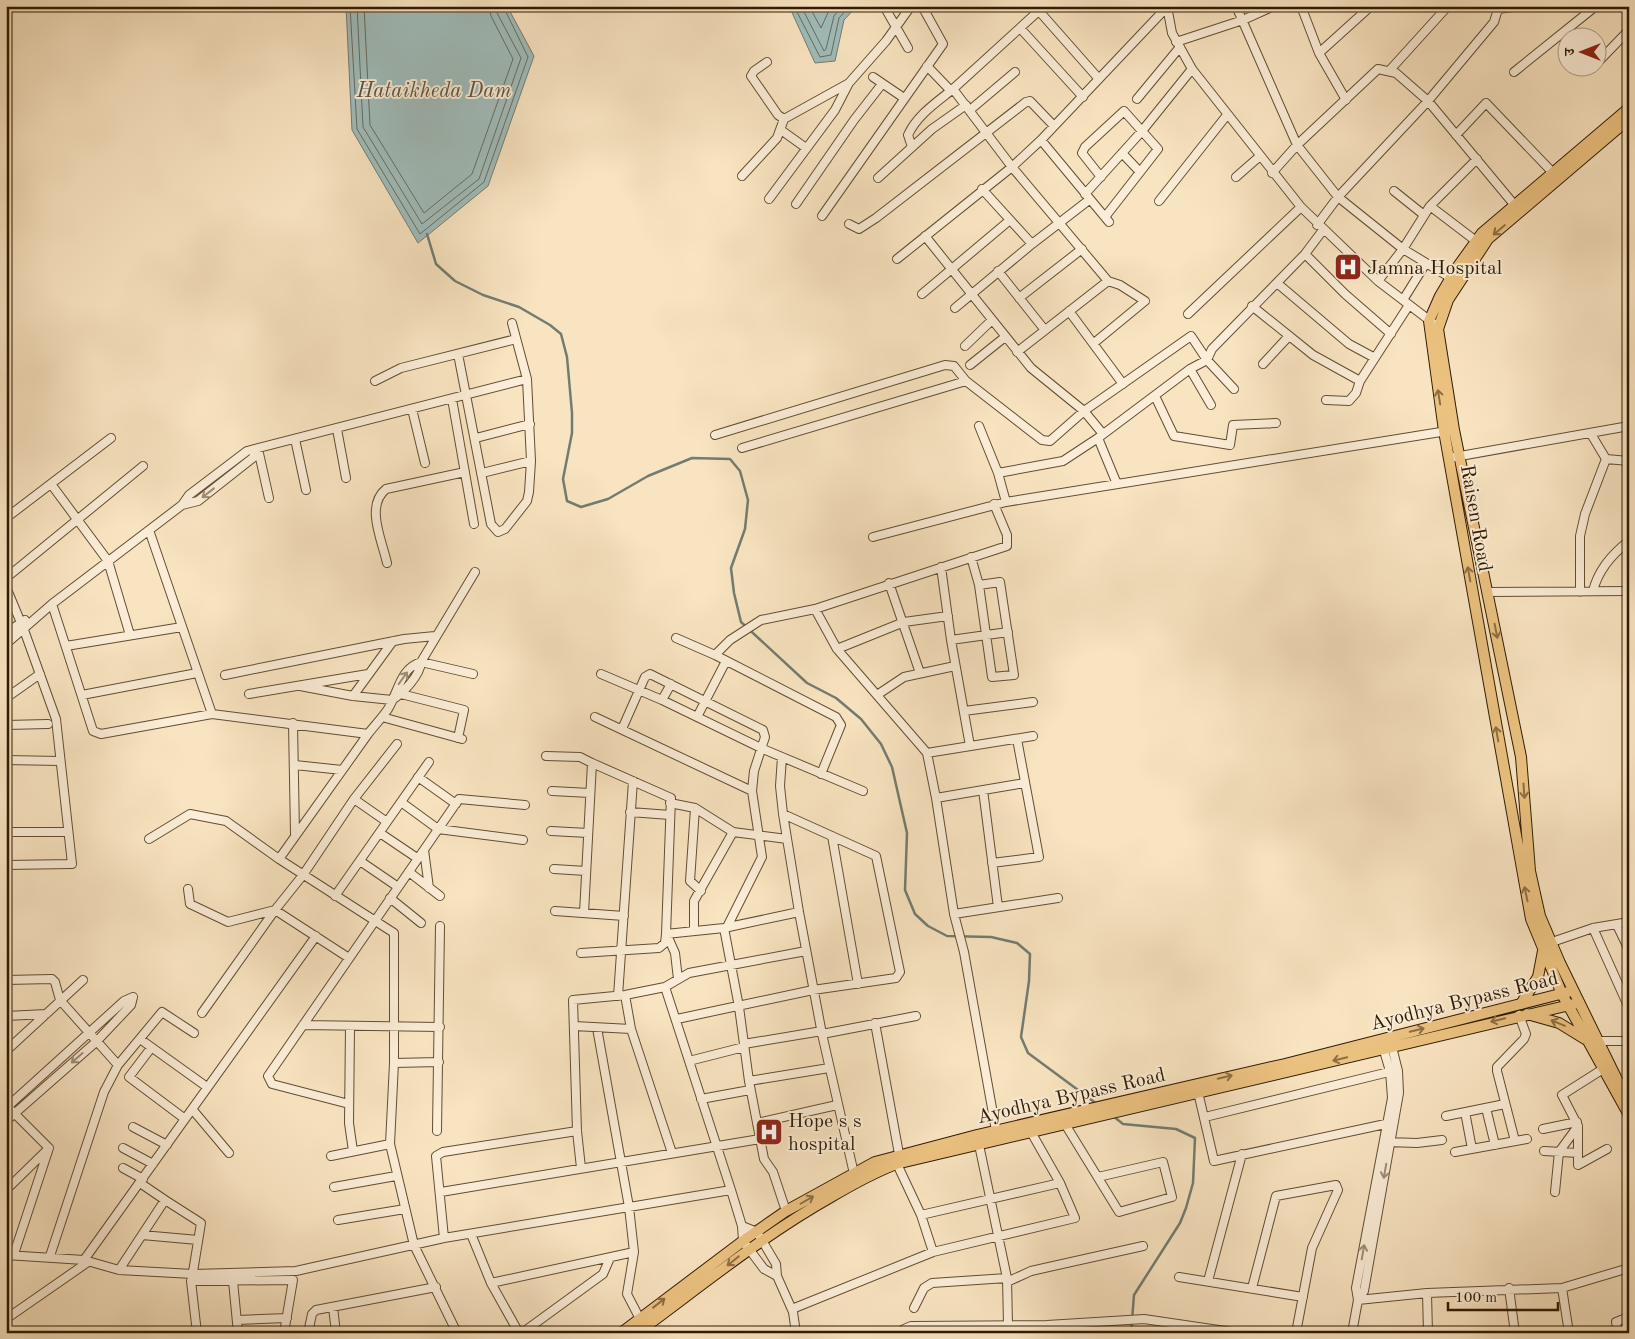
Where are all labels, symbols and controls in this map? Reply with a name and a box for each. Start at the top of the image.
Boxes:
north arrow [1558,28,1608,78]
text: उ [1563,48,1577,57]
water label: Hataikheda Dam [356,81,512,102]
one-way arrow [1492,224,1505,236]
hospital icon: Jamna Hospital [1333,252,1363,282]
place label: Jamna Hospital [1367,259,1502,279]
one-way arrow [1433,389,1443,405]
street label: Raisen Road [1456,463,1494,573]
one-way arrow [201,488,215,498]
one-way arrow [1464,567,1474,583]
one-way arrow [1491,623,1501,639]
one-way arrow [398,671,408,685]
one-way arrow [1492,727,1502,743]
one-way arrow [1519,783,1529,799]
one-way arrow [1521,887,1530,903]
street label: Ayodhya Bypass Road [1368,969,1560,1035]
one-way arrow [1491,1016,1507,1025]
one-way arrow [1551,1018,1566,1027]
one-way arrow [1409,1025,1425,1035]
one-way arrow [71,1052,84,1064]
one-way arrow [1333,1055,1349,1064]
street label: Ayodhya Bypass Road [975,1066,1168,1128]
one-way arrow [1217,1072,1233,1081]
place label: Hope s s hospital [788,1112,862,1155]
hospital icon: Hope s s hospital [754,1117,784,1147]
one-way arrow [1380,1163,1390,1179]
one-way arrow [799,1195,814,1205]
one-way arrow [1359,1245,1368,1261]
one-way arrow [727,1255,740,1266]
scale bar [1448,1279,1558,1311]
text: 100 m [1455,1291,1497,1306]
one-way arrow [653,1298,666,1309]

